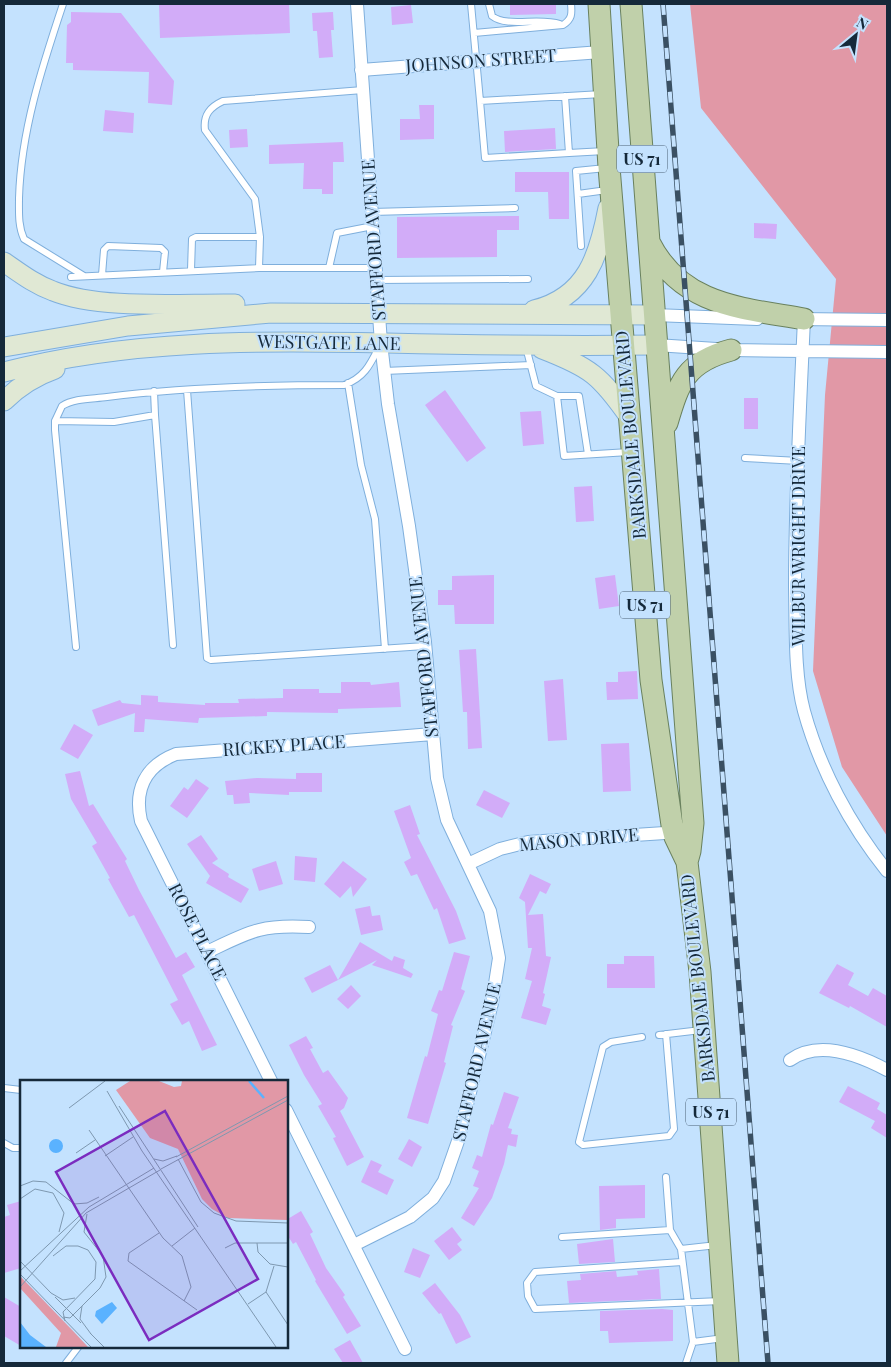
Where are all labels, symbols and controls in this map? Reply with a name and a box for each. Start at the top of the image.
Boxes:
north arrow [831,10,881,60]
text: N [854,12,872,34]
street label: JOHNSON STREET [404,43,557,77]
road number: US 71 [617,146,667,172]
street label: STAFFORD AVENUE [355,159,391,322]
street label: WESTGATE LANE [256,329,401,355]
street label: BARKSDALE BOULEVARD [609,330,651,540]
street label: WILBUR WRIGHT DRIVE [786,446,810,647]
street label: STAFFORD AVENUE [403,575,443,739]
road number: US 71 [620,592,670,618]
street label: RICKEY PLACE [222,729,346,761]
street label: MASON DRIVE [518,822,640,856]
street label: BARKSDALE BOULEVARD [674,873,720,1083]
street label: ROSE PLACE [163,879,233,984]
street label: STAFFORD AVENUE [446,980,506,1143]
inset map [20,1080,288,1347]
road number: US 71 [686,1098,736,1126]

